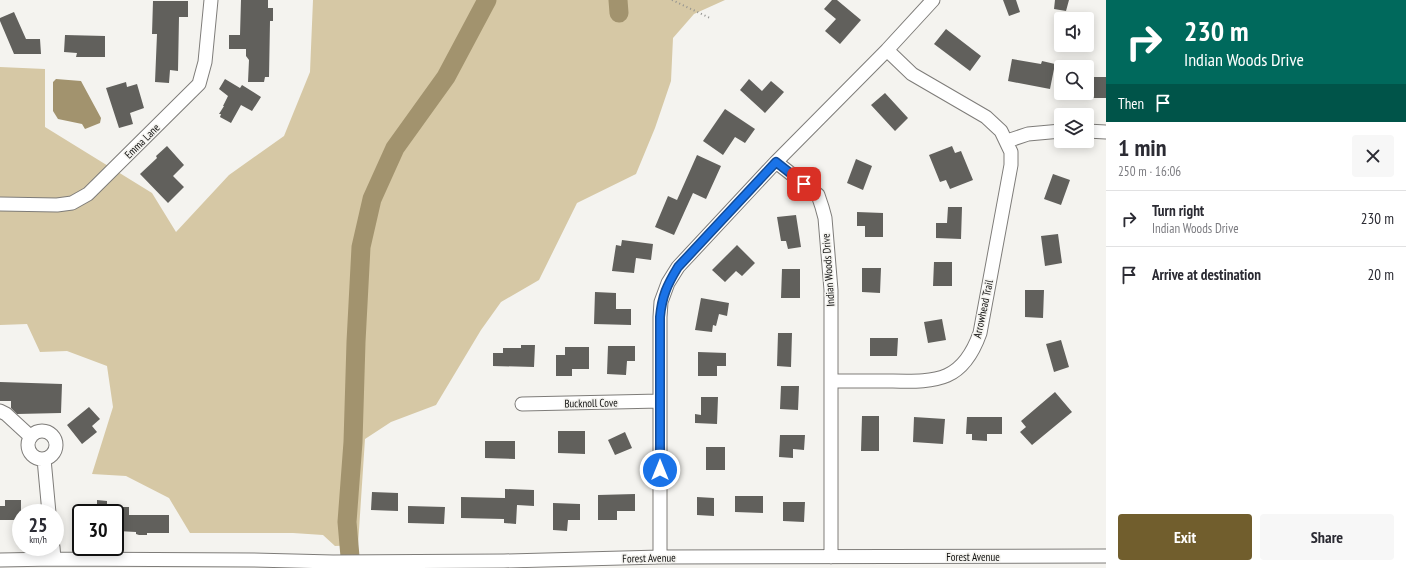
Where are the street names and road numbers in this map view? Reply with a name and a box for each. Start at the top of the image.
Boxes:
street label: Emma Lane [122,120,163,161]
street label: Indian Woods Drive [818,233,838,307]
street label: Arrowhead Trail [970,278,996,339]
street label: Bucknoll Cove [564,396,618,410]
street label: Forest Avenue [946,550,1000,564]
street label: Forest Avenue [622,551,676,565]

